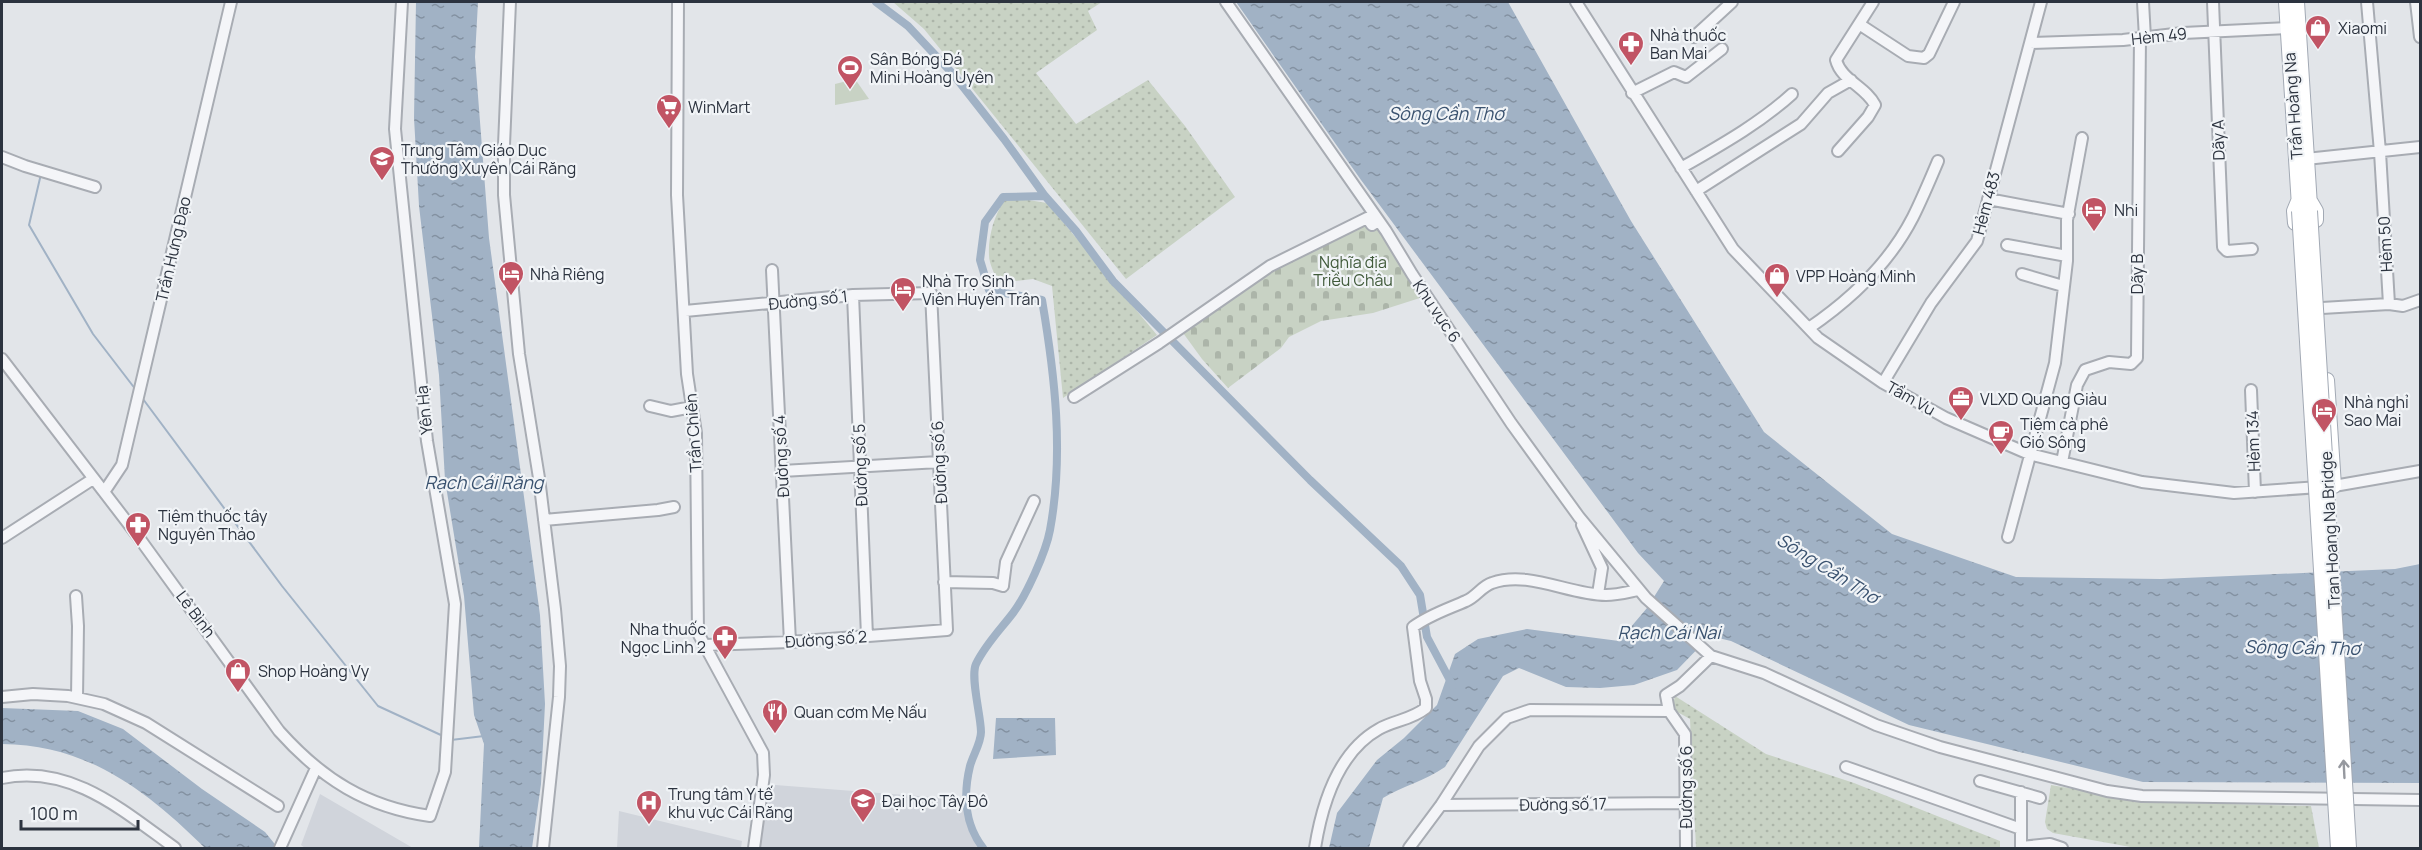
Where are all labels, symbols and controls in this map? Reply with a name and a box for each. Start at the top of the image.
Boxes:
shop icon: Xiaomi [2303,13,2333,51]
place label: Xiaomi [2338,17,2387,39]
street label: Hèm 49 [2130,22,2188,50]
place label: Nhà thuốc Ban Mai [1650,24,1726,64]
pharmacy icon: Nhà thuốc Ban Mai [1616,29,1646,67]
place label: Sân Bóng Đá Mini Hoàng Uyên [870,48,993,88]
street label: Trần Hoàng Na [2278,52,2308,160]
sports icon: Sân Bóng Đá Mini Hoàng Uyên [835,53,865,91]
supermarket icon: WinMart [654,92,684,130]
place label: WinMart [688,96,750,118]
water label: Sông Cần Thơ [1388,101,1506,125]
street label: Dãy A [2206,119,2230,161]
place label: Trung Tâm Giáo Dục Thường Xuyên Cái Răng [401,139,576,179]
school or university icon: Trung Tâm Giáo Dục Thường Xuyên Cái Răng [367,144,397,182]
street label: Hẻm 483 [1967,169,2005,237]
street label: Trần Hưng Đạo [150,194,196,304]
hotel icon: Nhi [2079,195,2109,233]
place label: Nhi [2114,199,2138,221]
street label: Hẻm 50 [2373,215,2397,273]
park label: Nghĩa địa Triều Châu [1313,251,1393,291]
street label: Dãy B [2126,254,2148,294]
hotel icon: Nhà Riêng [496,259,526,297]
shop icon: VPP Hoàng Minh [1762,261,1792,299]
place label: Nhà Riêng [530,263,604,285]
place label: VPP Hoàng Minh [1796,265,1916,287]
place label: Nhà Trọ Sinh Viên Huyền Trân [922,270,1040,310]
hotel icon: Nhà Trọ Sinh Viên Huyền Trân [888,275,918,313]
street label: Khu vực 6 [1408,275,1466,347]
street label: Đường số 1 [767,285,849,315]
street label: Tầm Vu [1883,376,1939,420]
street label: Yên Hạ [410,384,438,436]
office icon: VLXD Quang Giàu [1946,384,1976,422]
place label: VLXD Quang Giàu [1980,388,2107,410]
place label: Nhà nghỉ Sao Mai [2344,391,2409,431]
street label: Trần Chiên [679,393,707,473]
hotel icon: Nhà nghỉ Sao Mai [2309,396,2339,434]
street label: Hẻm 134 [2241,410,2265,472]
place label: Tiệm cà phê Gió Sông [2020,413,2108,453]
street label: Đường số 4 [768,414,794,498]
cafe icon: Tiệm cà phê Gió Sông [1986,418,2016,456]
street label: Đường số 6 [926,420,952,504]
street label: Đường số 5 [848,423,872,507]
street label: Tran Hoang Na Bridge [2315,451,2345,609]
water label: Rạch Cái Răng [425,470,545,494]
place label: Tiệm thuốc tây Nguyên Thảo [158,505,268,545]
pharmacy icon: Tiệm thuốc tây Nguyên Thảo [123,510,153,548]
water label: Sông Cần Thơ [1772,527,1886,610]
street label: Lê Bình [171,586,221,642]
place label: Nha thuốc Ngọc Linh 2 [621,618,706,658]
water label: Rạch Cái Nai [1618,620,1723,644]
pharmacy icon: Nha thuốc Ngọc Linh 2 [710,623,740,661]
street label: Đường số 2 [784,625,868,653]
water label: Sông Cần Thơ [2244,634,2363,660]
shop icon: Shop Hoàng Vy [223,656,253,694]
place label: Shop Hoàng Vy [258,660,370,682]
restaurant icon: Quan cơm Mẹ Nấu [760,697,790,735]
place label: Quan cơm Mẹ Nấu [794,701,927,723]
street label: Đường số 6 [1675,745,1697,829]
one-way arrow [2339,760,2350,780]
place label: Trung tâm Y tế khu vực Cái Răng [668,783,793,823]
school or university icon: Đại học Tây Đô [848,786,878,824]
hospital icon: Trung tâm Y tế khu vực Cái Răng [634,788,664,826]
place label: Đại học Tây Đô [882,790,988,812]
street label: Đường số 17 [1519,792,1607,816]
scale bar [21,793,138,831]
text: 100 m [30,801,78,825]

